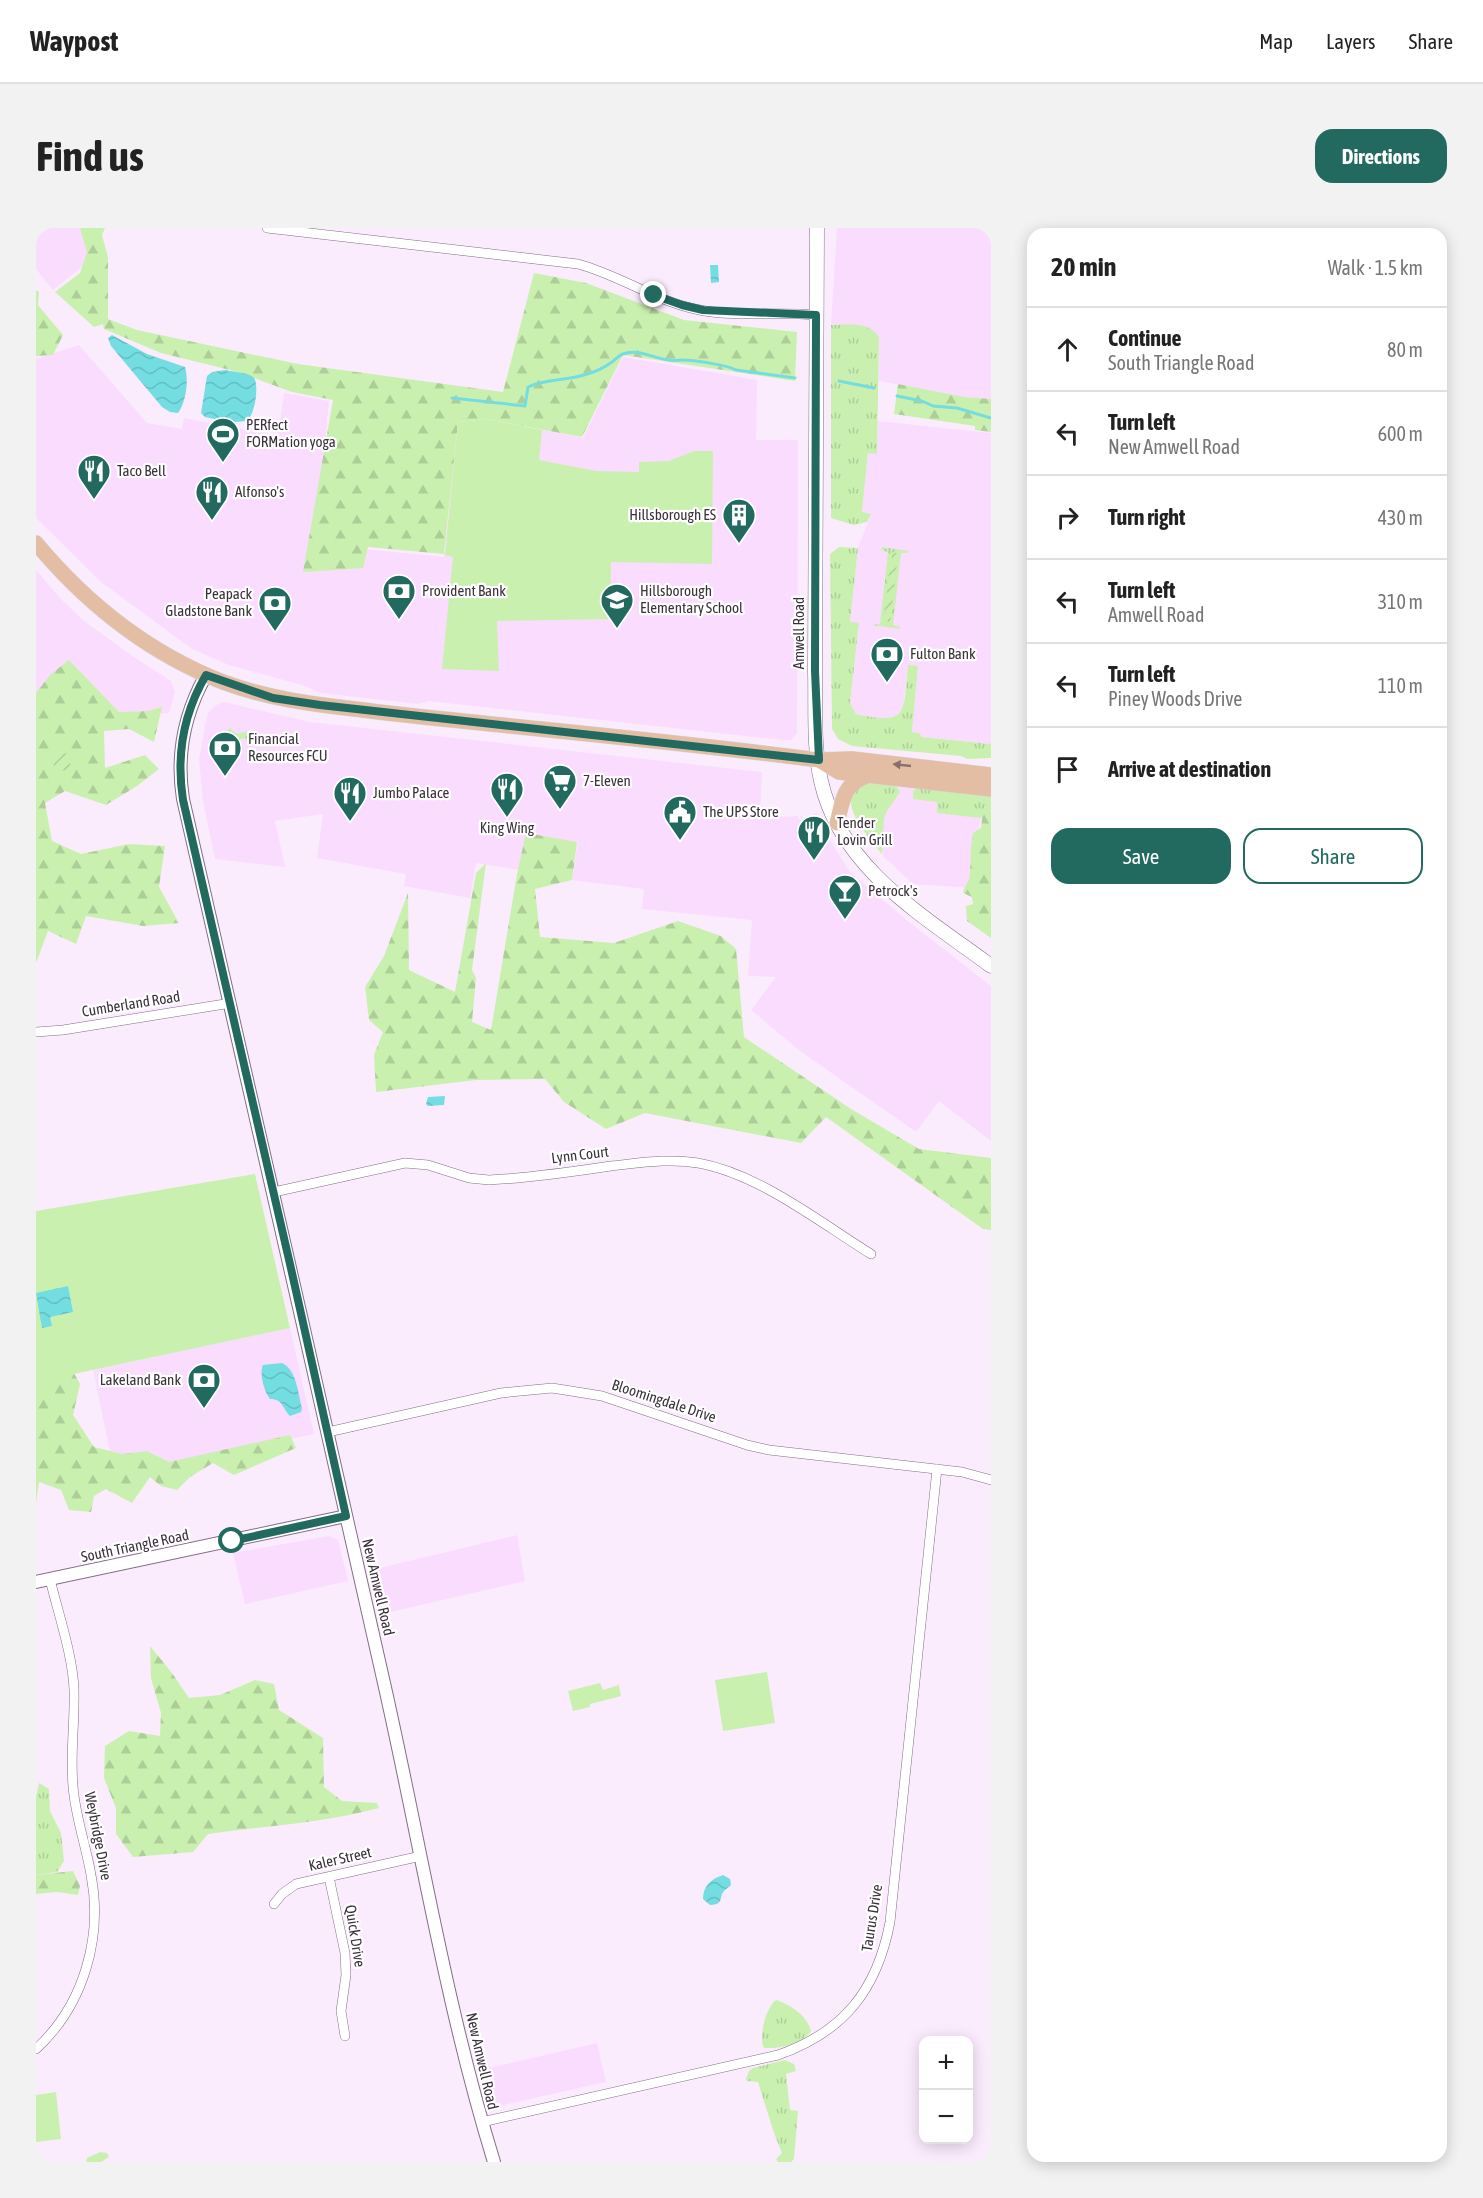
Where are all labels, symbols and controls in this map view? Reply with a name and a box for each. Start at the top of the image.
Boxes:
text: Waypost [30,25,118,57]
text: Map [1259,29,1293,53]
text: Layers [1326,29,1376,53]
text: Share [1409,29,1453,53]
button: Directions [1315,129,1447,183]
text: Find us [36,132,144,180]
text: 20 min [1051,252,1116,282]
text: Walk · 1.5 km [1328,256,1423,279]
route end [640,281,666,307]
text: Continue [1108,325,1182,351]
icon: ahead [1051,333,1084,366]
text: 80 m [1387,338,1423,361]
text: South Triangle Road [1108,351,1254,374]
text: Turn left [1108,409,1175,435]
sports icon: PERfect FORMation yoga [205,416,241,463]
place label: PERfect FORMation yoga [246,416,336,450]
icon: left [1051,417,1084,450]
text: 600 m [1378,422,1423,445]
text: New Amwell Road [1108,435,1240,458]
restaurant icon: Taco Bell [76,453,112,500]
place label: Taco Bell [117,462,166,479]
restaurant icon: Alfonso's [194,474,230,521]
place label: Alfonso's [235,483,284,500]
building icon: Hillsborough ES [721,497,757,544]
icon: right [1051,501,1084,534]
text: Turn right [1108,504,1185,530]
place label: Hillsborough ES [629,506,716,523]
text: 430 m [1378,506,1423,529]
bank icon: Provident Bank [381,573,417,620]
text: Turn left [1108,577,1175,603]
place label: Provident Bank [422,582,506,599]
school or university icon: Hillsborough Elementary School [599,582,635,629]
place label: Hillsborough Elementary School [640,582,743,616]
place label: Peapack Gladstone Bank [165,585,252,619]
bank icon: Peapack Gladstone Bank [257,585,293,632]
icon: left [1051,585,1084,618]
text: 310 m [1378,590,1423,613]
street label: Amwell Road [790,597,807,669]
text: Amwell Road [1108,603,1205,626]
bank icon: Fulton Bank [869,636,905,683]
place label: Fulton Bank [910,645,976,662]
text: Turn left [1108,661,1175,687]
icon: left [1051,669,1084,702]
text: 110 m [1378,674,1423,697]
text: Piney Woods Drive [1108,687,1242,710]
bank icon: Financial Resources FCU [207,730,243,777]
place label: Financial Resources FCU [248,730,328,764]
icon: arrive [1051,753,1084,786]
text: Arrive at destination [1108,756,1271,782]
one-way arrow [892,760,911,770]
supermarket icon: 7-Eleven [542,763,578,810]
restaurant icon: King Wing [489,771,525,818]
place label: 7-Eleven [583,772,631,789]
restaurant icon: Jumbo Palace [332,775,368,822]
place label: Jumbo Palace [373,784,450,801]
public building icon: The UPS Store [662,794,698,841]
place label: The UPS Store [703,803,779,820]
restaurant icon: Tender Lovin Grill [796,814,832,861]
place label: Tender Lovin Grill [837,814,892,848]
place label: King Wing [480,819,535,836]
button: Save [1051,828,1231,884]
button: Share [1243,828,1423,884]
bar icon: Petrock's [827,873,863,920]
place label: Petrock's [868,882,918,899]
street label: Cumberland Road [81,987,181,1020]
street label: Lynn Court [550,1143,610,1166]
bank icon: Lakeland Bank [186,1362,222,1409]
place label: Lakeland Bank [100,1371,181,1388]
street label: Bloomingdale Drive [610,1376,719,1425]
street label: South Triangle Road [79,1526,190,1565]
route start [218,1527,244,1553]
street label: New Amwell Road [359,1537,398,1637]
street label: Weybridge Drive [82,1790,115,1882]
street label: Kaler Street [307,1843,373,1874]
street label: Taurus Drive [858,1883,885,1953]
street label: Quick Drive [342,1904,369,1968]
street label: New Amwell Road [463,2011,502,2111]
map controls [919,2036,973,2144]
button: + [919,2036,973,2090]
button: − [919,2090,973,2144]

